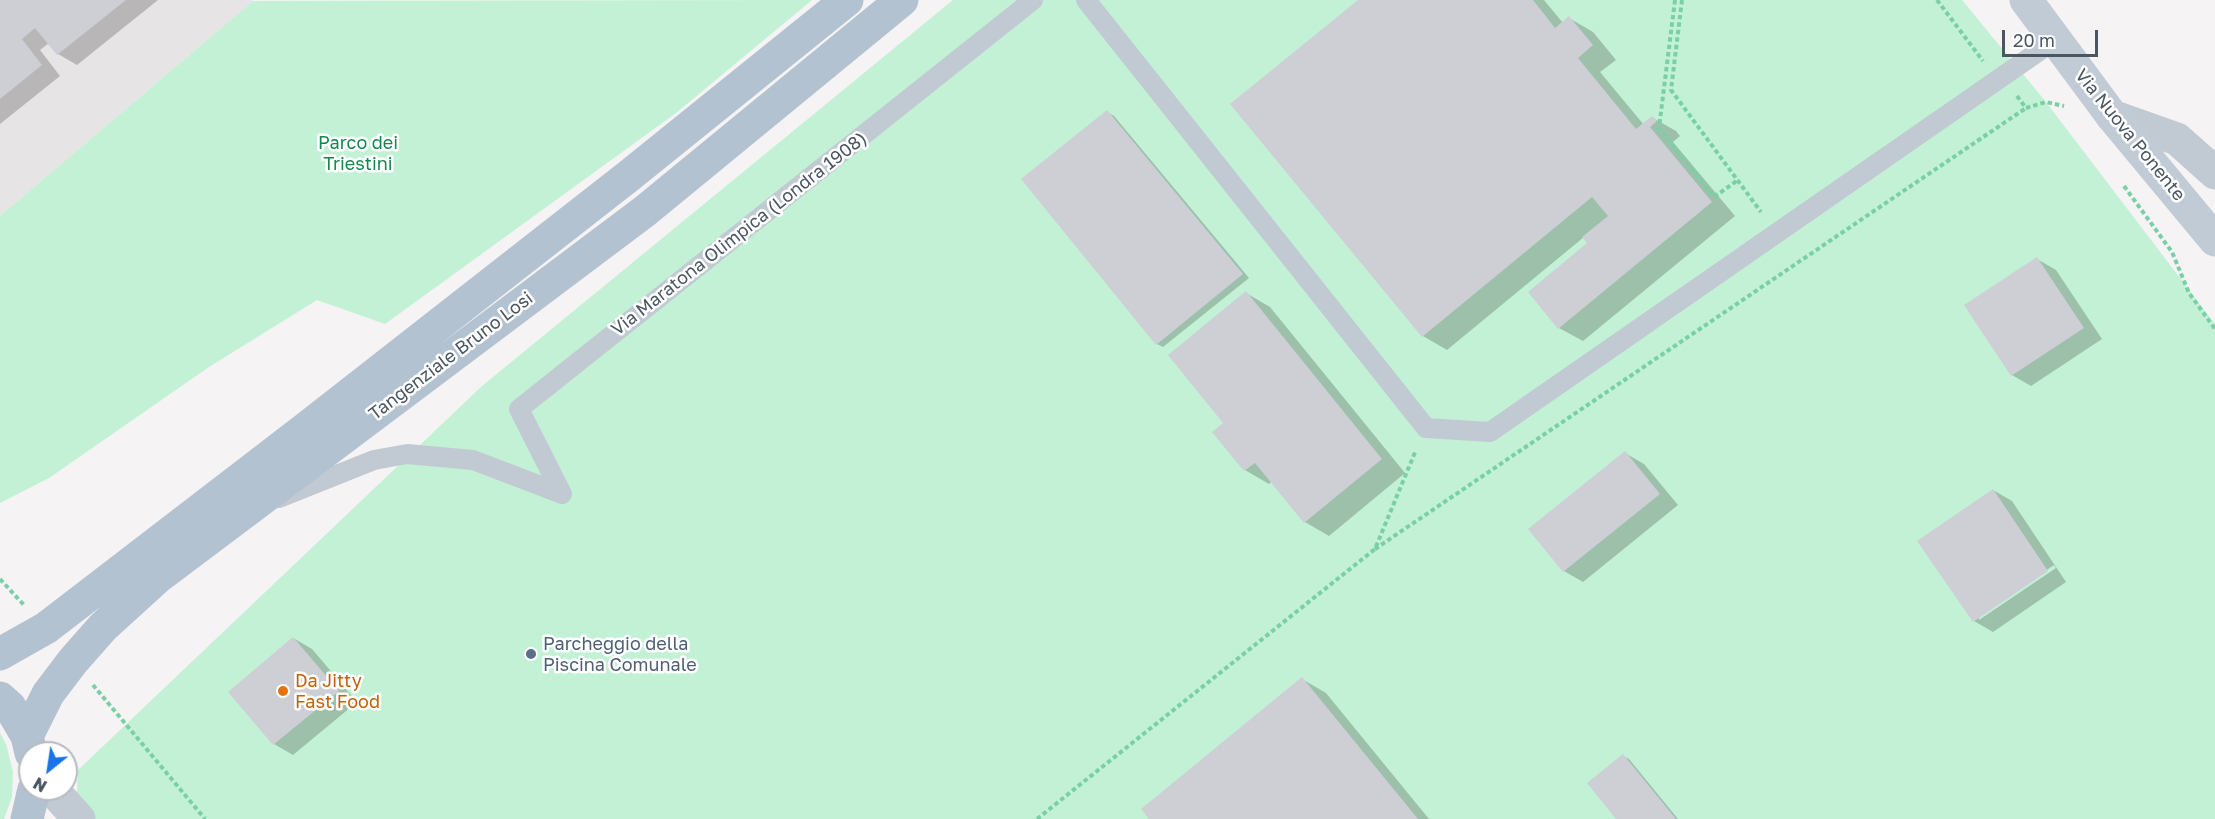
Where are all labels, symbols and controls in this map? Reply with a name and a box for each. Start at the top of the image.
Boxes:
scale bar [2005,18,2101,56]
text: 20 m [2013,29,2055,51]
street label: Via Nuova Ponente [2070,65,2190,205]
street label: Via Maratona Olimpica (Londra 1908) [607,128,871,340]
park label: Parco dei Triestini [318,132,398,174]
street label: Tangenziale Bruno Losi [365,287,537,425]
place label: Parcheggio della Piscina Comunale [543,633,697,676]
marker: Parcheggio della Piscina Comunale [524,647,538,661]
place label: Da Jitty Fast Food [295,670,380,712]
marker: Da Jitty Fast Food [276,684,290,698]
north arrow [18,741,78,801]
text: N [30,773,50,797]

